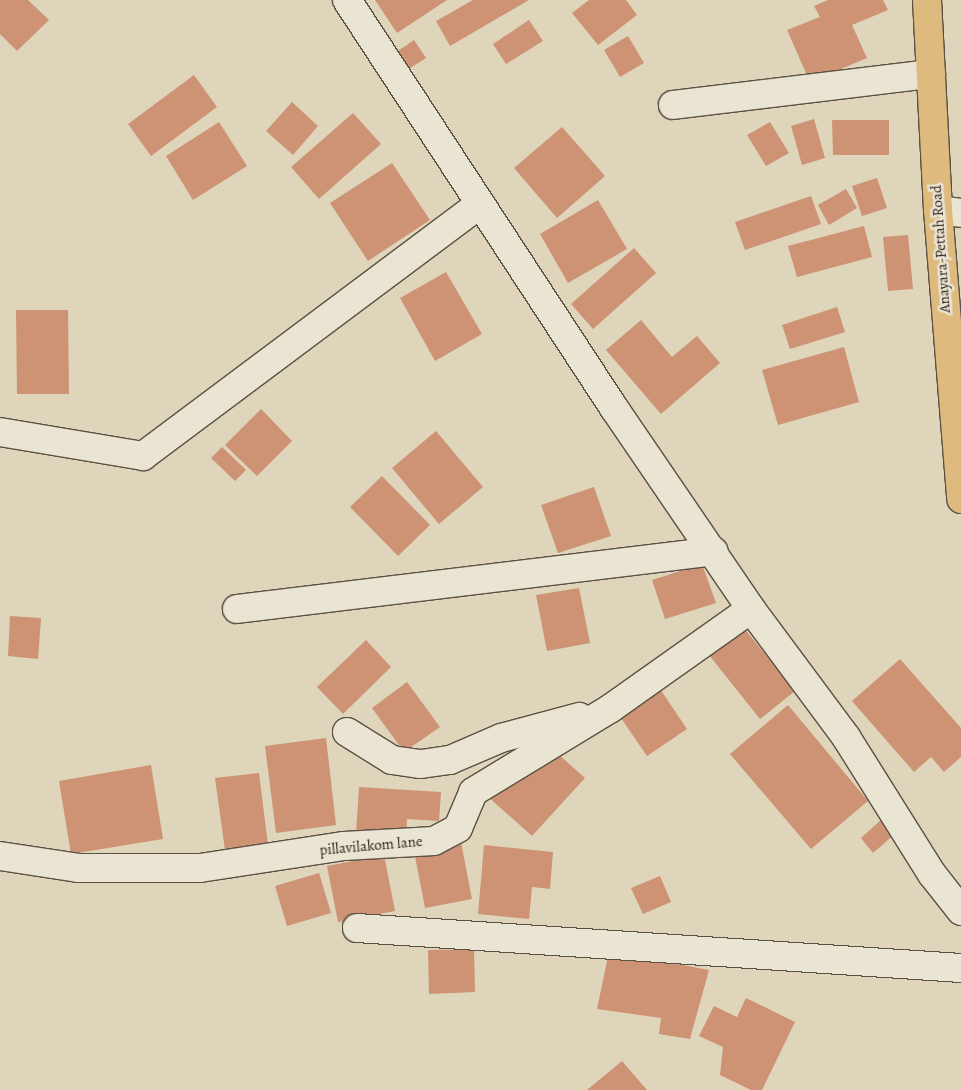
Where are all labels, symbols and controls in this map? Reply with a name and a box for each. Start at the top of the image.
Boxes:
street label: Anayara-Pettah Road [928,184,954,314]
street label: pillavilakom lane [319,833,423,859]

